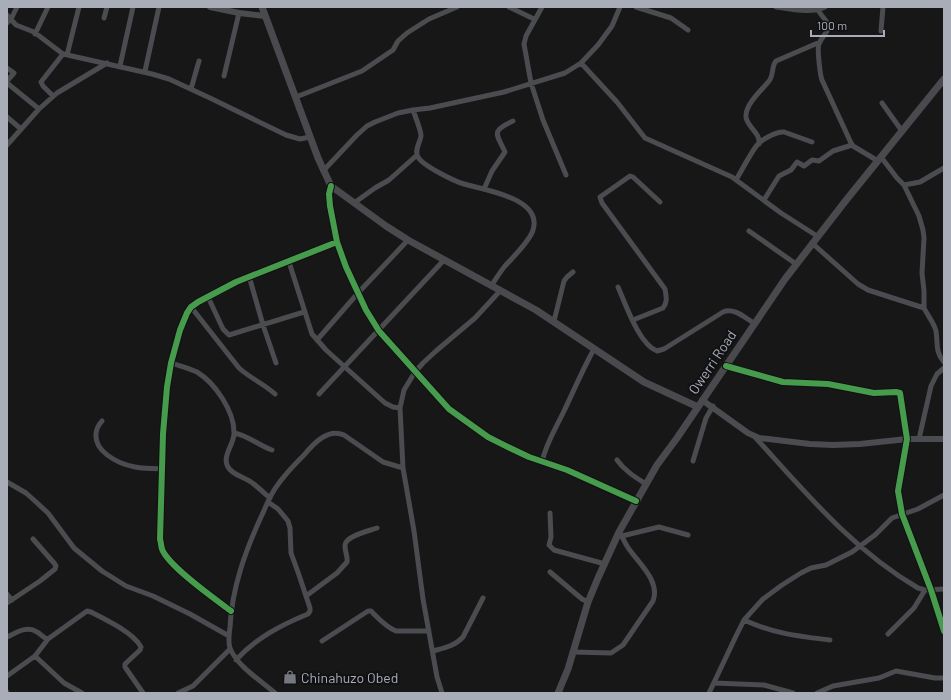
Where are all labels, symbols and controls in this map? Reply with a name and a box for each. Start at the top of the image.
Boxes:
scale bar [811,12,884,38]
text: 100 m [817,18,847,32]
street label: Owerri Road [684,327,740,397]
shop icon: Chinahuzo Obed [282,669,298,685]
place label: Chinahuzo Obed [301,669,398,686]

